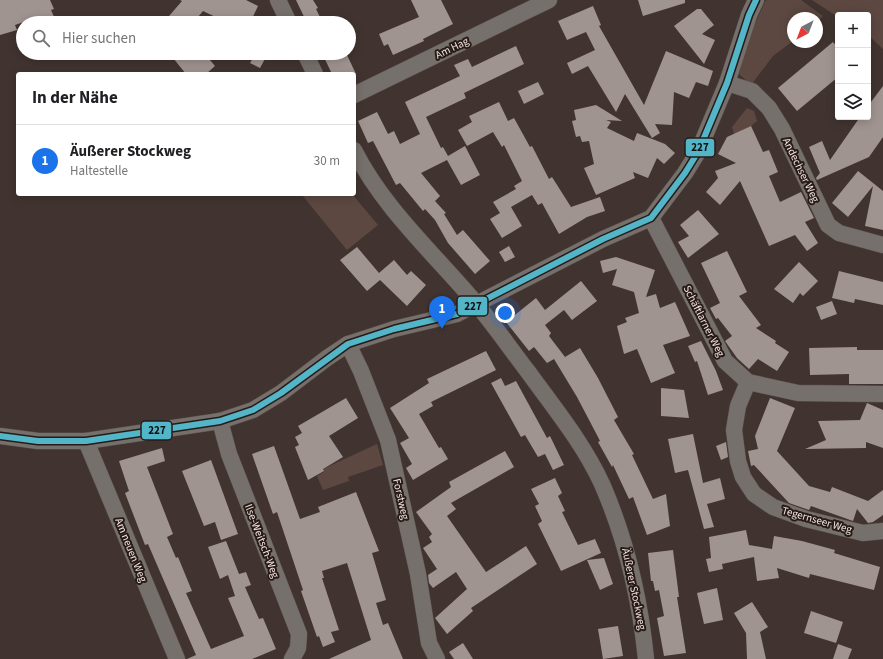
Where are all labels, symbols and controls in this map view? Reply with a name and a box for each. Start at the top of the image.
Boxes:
north arrow [787,12,823,48]
map controls [835,12,871,120]
button: + [835,12,871,48]
search box [16,16,356,60]
icon: search [30,27,52,49]
text: Hier suchen [62,28,136,49]
street label: Am Hag [433,33,472,63]
button: − [835,48,871,84]
button: layers [835,84,871,120]
text: In der Nähe [32,86,118,110]
street label: Andechser Weg [779,135,823,205]
line badge: 227 [685,138,715,157]
text: 227 [691,140,709,155]
text: Äußerer Stockweg [70,141,191,162]
text: 1 [42,152,48,170]
text: 30 m [314,152,340,170]
text: Haltestelle [70,162,128,180]
street label: Schäftlarner Weg [680,283,729,360]
pin: 1 [429,296,455,329]
line badge: 227 [457,296,488,316]
text: 227 [464,299,482,314]
your location [495,303,515,323]
line badge: 227 [141,421,172,440]
text: 227 [148,423,166,438]
street label: Forstweg [389,477,413,522]
street label: Ilse-Weitsch-Weg [241,502,283,581]
street label: Tegernseer Weg [780,503,854,537]
street label: Am neuen Weg [111,516,151,585]
street label: Äußerer Stockweg [618,547,650,632]

